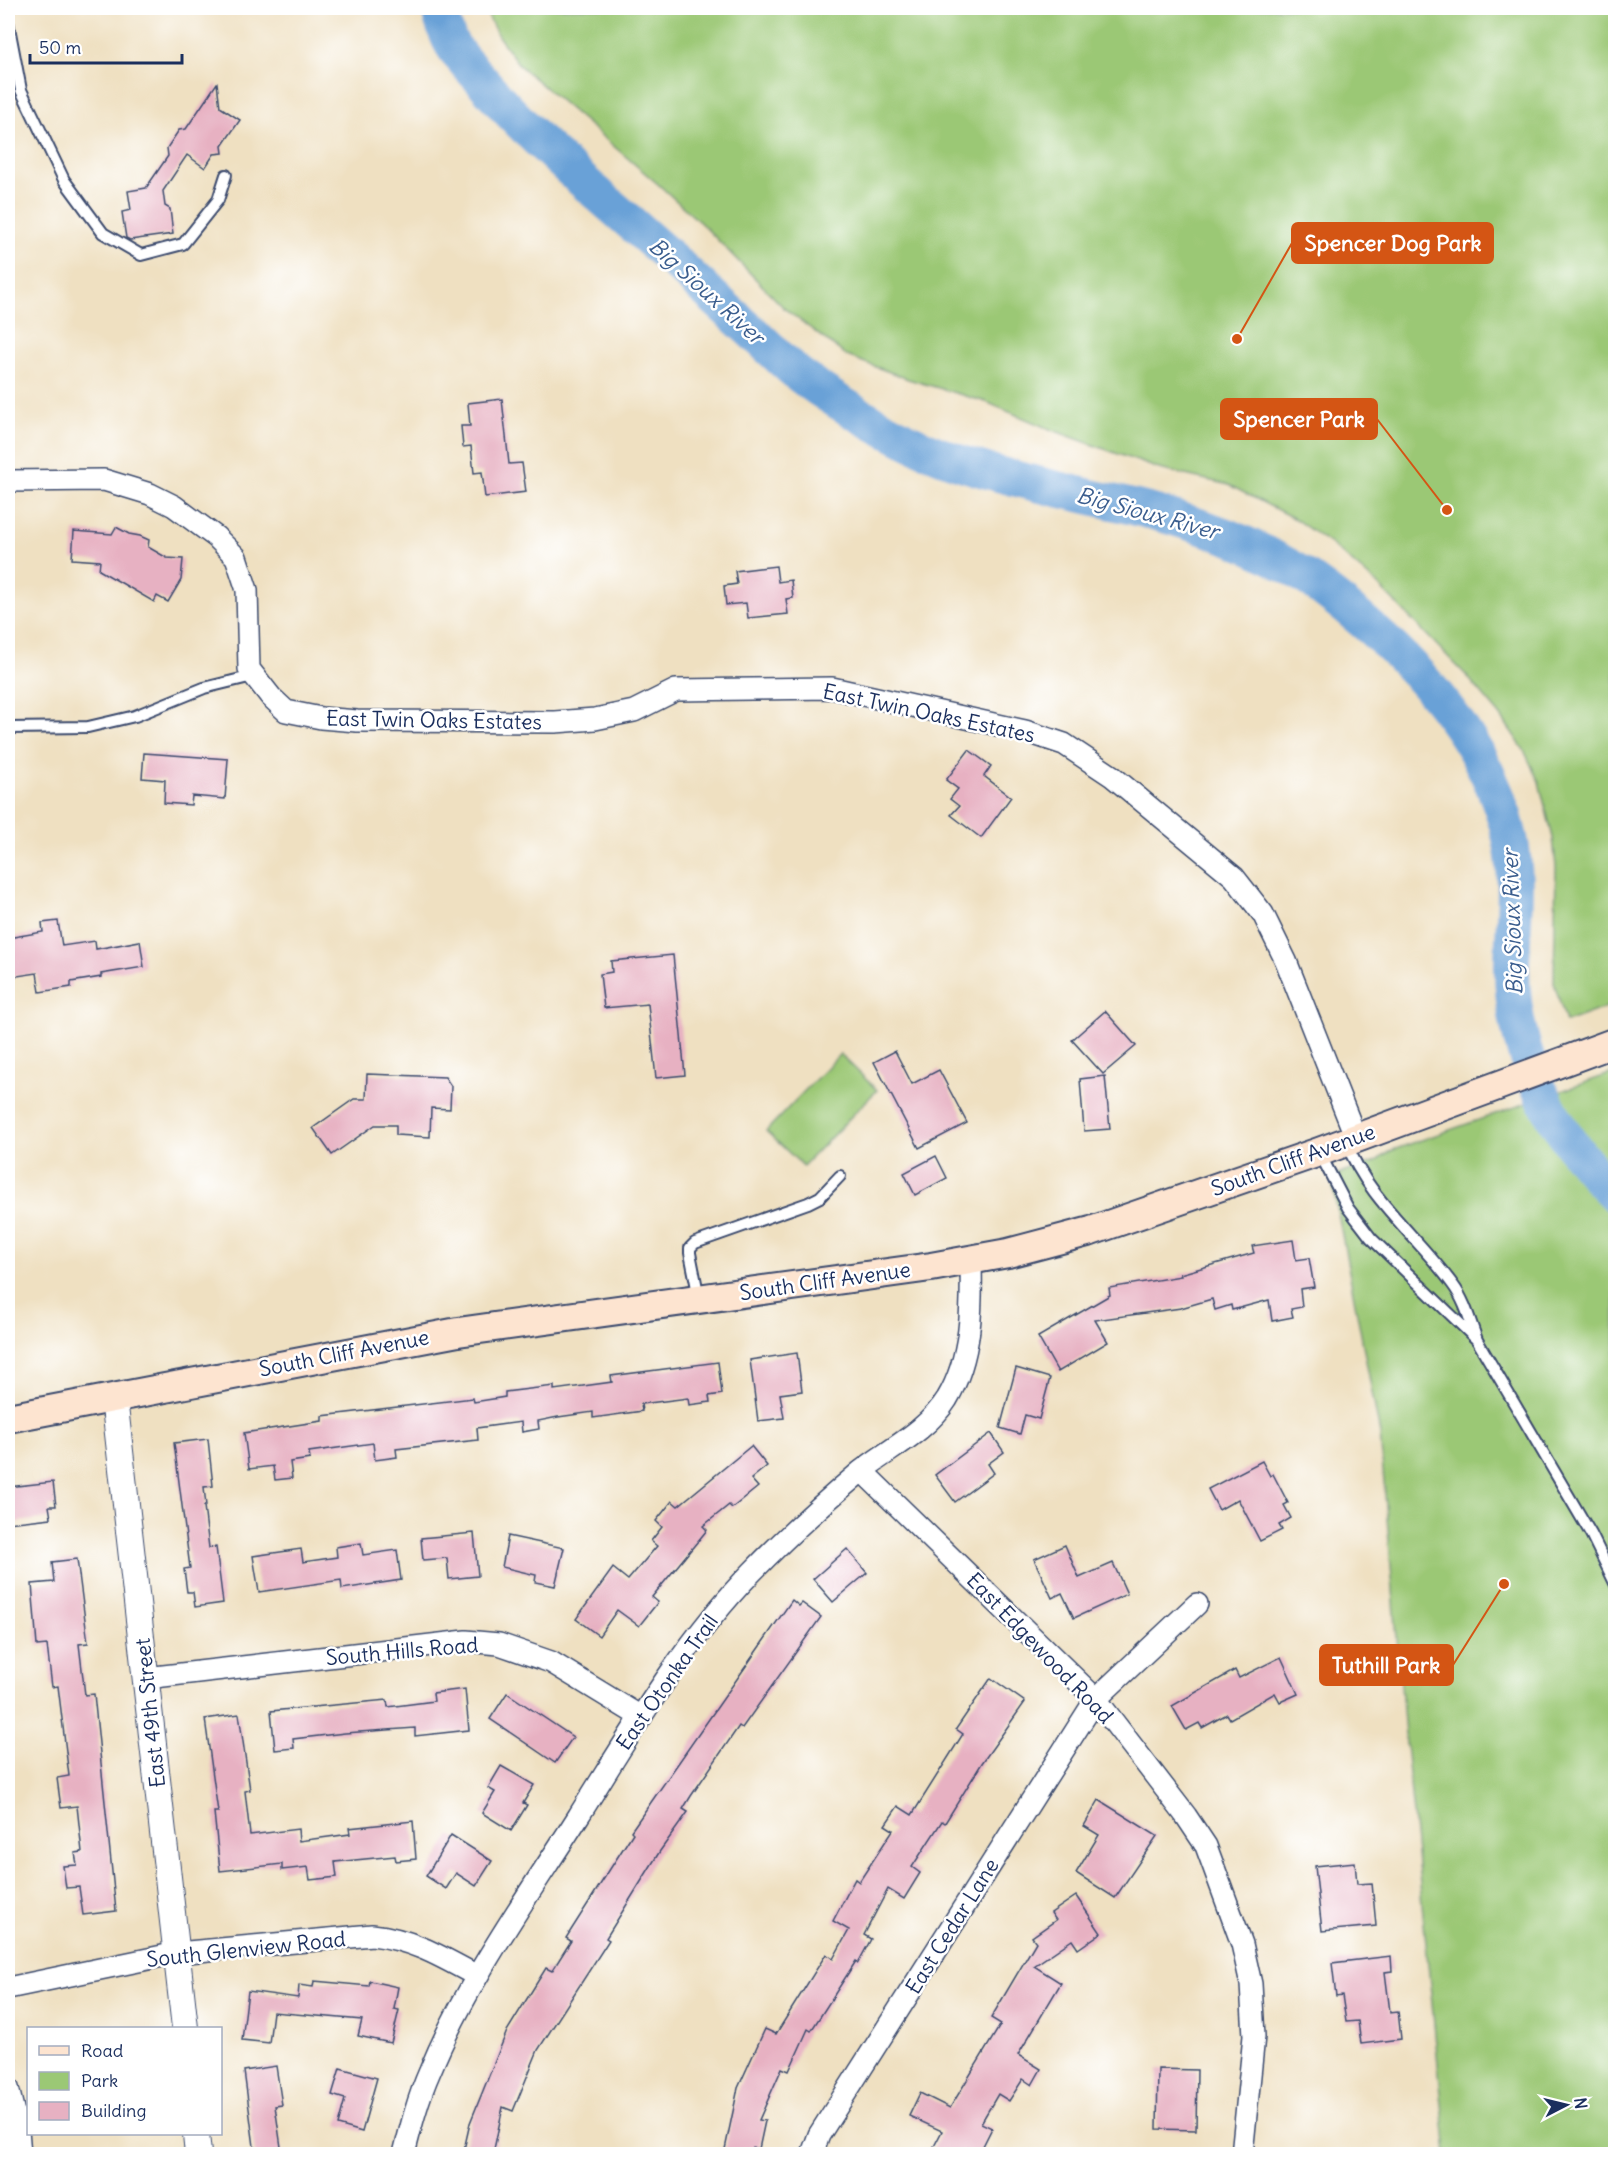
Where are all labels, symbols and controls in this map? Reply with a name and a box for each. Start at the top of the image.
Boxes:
scale bar [30,27,182,65]
text: 50 m [39,36,81,59]
callout: Spencer Dog Park [1292,223,1493,263]
text: Spencer Dog Park [1304,229,1482,257]
water label: Big Sioux River [643,232,773,352]
callout: Spencer Park [1221,399,1377,439]
text: Spencer Park [1233,405,1365,433]
water label: Big Sioux River [1074,481,1225,546]
street label: East Twin Oaks Estates [821,677,1037,749]
street label: East Twin Oaks Estates [326,705,542,735]
water label: Big Sioux River [1495,846,1529,995]
street label: South Cliff Avenue [1207,1118,1379,1202]
street label: South Cliff Avenue [738,1256,912,1306]
street label: South Cliff Avenue [257,1323,431,1383]
street label: East Edgewood Road [961,1567,1119,1729]
street label: East Otonka Trail [610,1609,724,1755]
street label: South Hills Road [325,1631,479,1671]
street label: East 49th Street [129,1637,171,1789]
callout: Tuthill Park [1320,1645,1453,1685]
text: Tuthill Park [1332,1651,1440,1679]
street label: East Cedar Lane [900,1853,1004,1999]
street label: South Glenview Road [145,1925,347,1973]
legend [27,2027,222,2135]
text: Road [81,2039,124,2062]
text: Park [81,2069,118,2092]
north arrow [1536,2075,1596,2135]
text: N [1570,2096,1591,2110]
text: Building [81,2099,146,2122]

